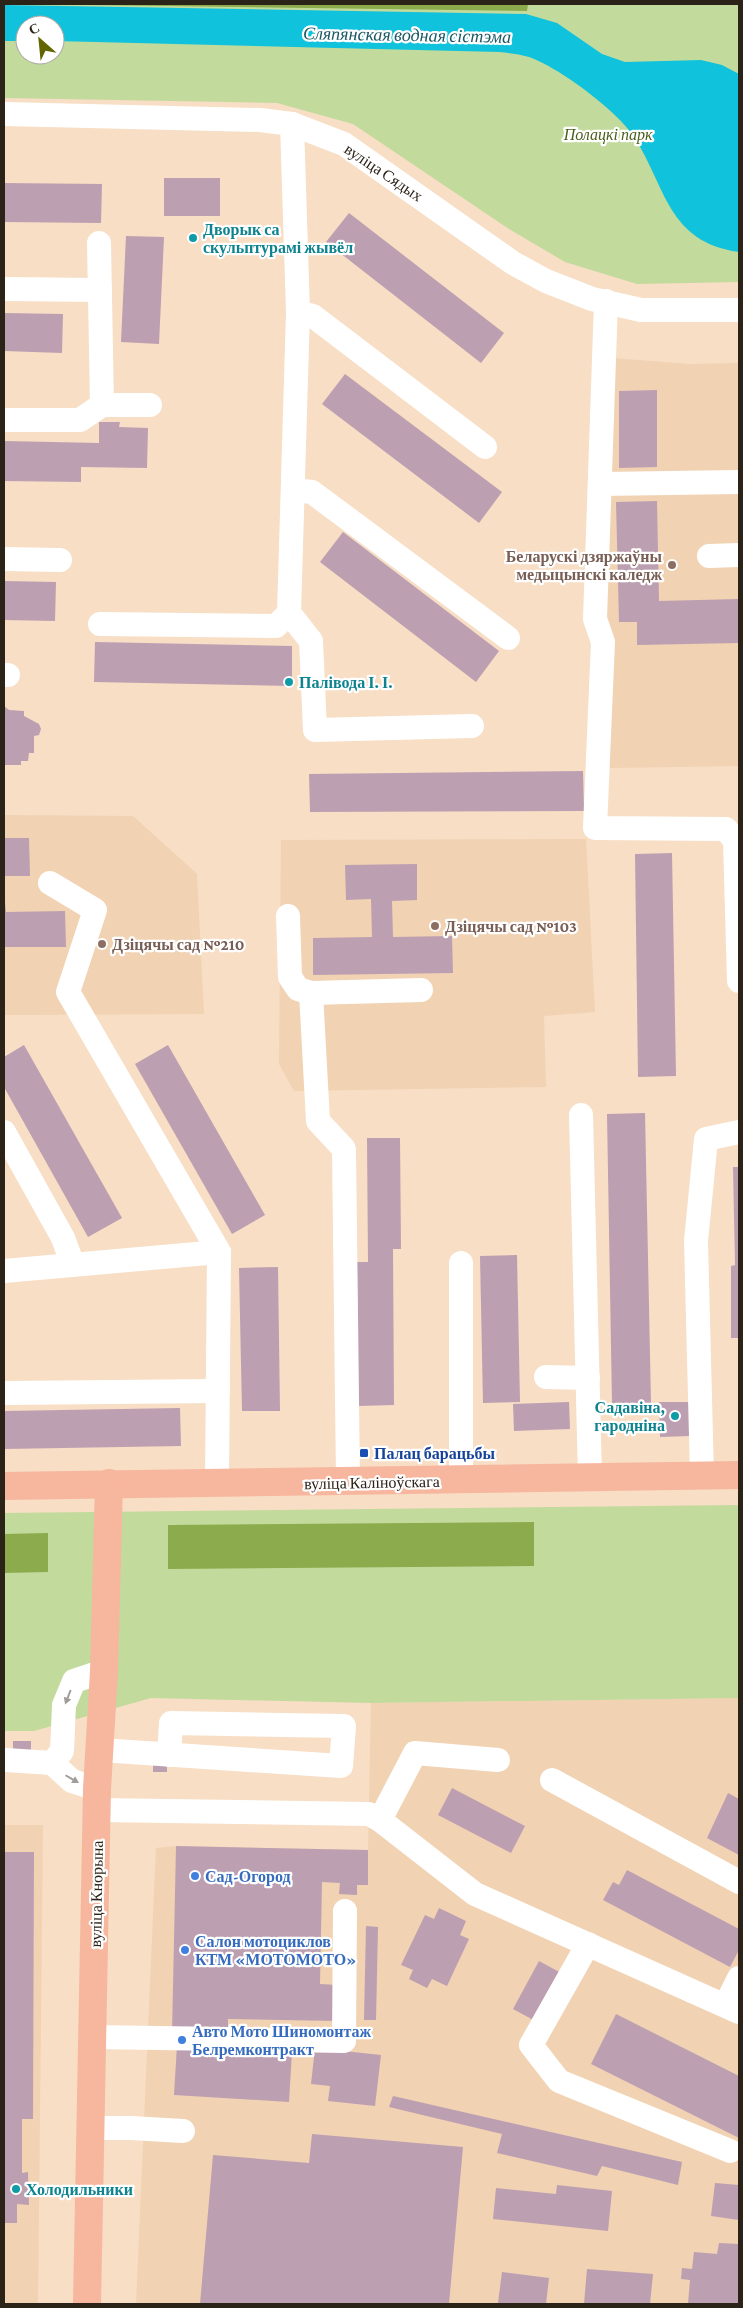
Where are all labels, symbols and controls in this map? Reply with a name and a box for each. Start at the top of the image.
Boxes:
north arrow [15,15,65,65]
text: С [26,19,42,38]
water label: Сляпянская водная сістэма [303,23,511,47]
park label: Полацкі парк [563,126,653,144]
street label: вуліца Сядых [341,140,426,206]
place label: Дворык са скульптурамі жывёл [203,221,353,257]
marker: Дворык са скульптурамі жывёл [187,232,199,244]
place label: Беларускі дзяржаўны медыцынскі каледж [506,548,663,583]
marker: Беларускі дзяржаўны медыцынскі каледж [666,559,678,571]
place label: Палівода І. І. [299,674,393,691]
marker: Палівода І. І. [283,676,295,688]
place label: Дзіцячы сад №103 [445,918,577,936]
marker: Дзіцячы сад №103 [429,920,441,932]
place label: Дзіцячы сад №210 [112,936,244,954]
marker: Дзіцячы сад №210 [96,938,108,950]
place label: Садавіна, гародніна [594,1399,665,1435]
marker: Садавіна, гародніна [669,1410,681,1422]
place label: Палац барацьбы [374,1445,495,1463]
marker: Палац барацьбы [358,1447,370,1459]
street label: вуліца Каліноўскага [304,1473,440,1493]
one-way arrow [63,1690,71,1704]
one-way arrow [66,1775,79,1784]
street label: вуліца Кнорына [87,1840,107,1948]
place label: Сад-Огород [205,1868,291,1886]
marker: Сад-Огород [189,1870,201,1882]
place label: Салон мотоциклов КТМ «МОТОМОТО» [195,1933,356,1968]
marker: Салон мотоциклов КТМ «МОТОМОТО» [179,1944,191,1956]
place label: Авто Мото Шиномонтаж Белремконтракт [192,2023,372,2059]
marker: Авто Мото Шиномонтаж Белремконтракт [176,2034,188,2046]
place label: Холодильники [26,2181,133,2198]
marker: Холодильники [10,2183,22,2195]

